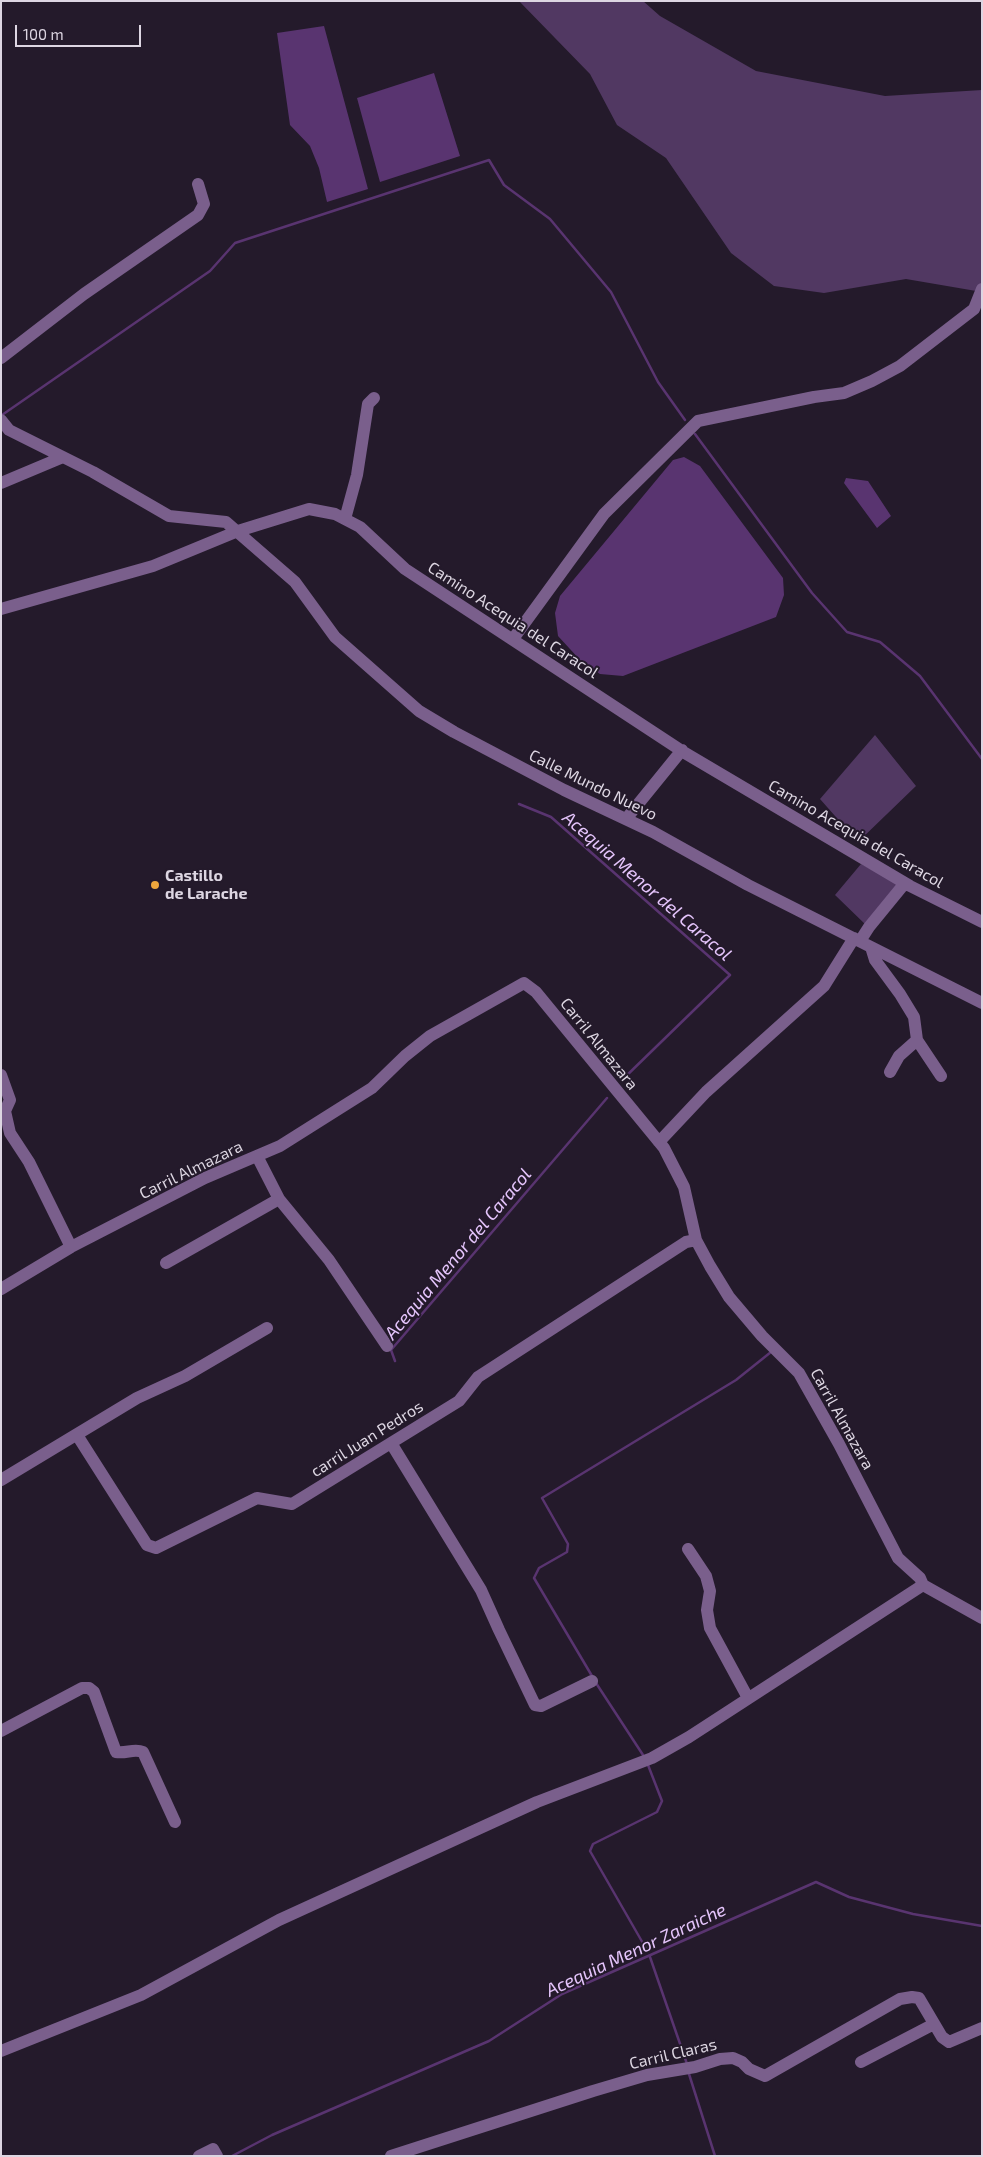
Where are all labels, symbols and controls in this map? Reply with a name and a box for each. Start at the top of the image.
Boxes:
scale bar [18,15,144,47]
text: 100 m [23,25,64,43]
street label: Camino Acequia del Caracol [424,558,602,682]
street label: Calle Mundo Nuevo [526,746,660,824]
street label: Camino Acequia del Caracol [765,776,947,892]
water label: Acequia Menor del Caracol [558,807,736,965]
place label: Castillo de Larache [165,866,247,904]
marker: Castillo de Larache [149,879,161,891]
street label: Carril Almazara [556,994,642,1094]
street label: Carril Almazara [136,1137,246,1203]
water label: Acequia Menor del Caracol [380,1164,536,1344]
street label: Carril Almazara [806,1365,878,1473]
street label: carril Juan Pedros [307,1397,427,1481]
water label: Acequia Menor Zaraiche [542,1899,730,2001]
street label: Carril Claras [627,2035,719,2073]

